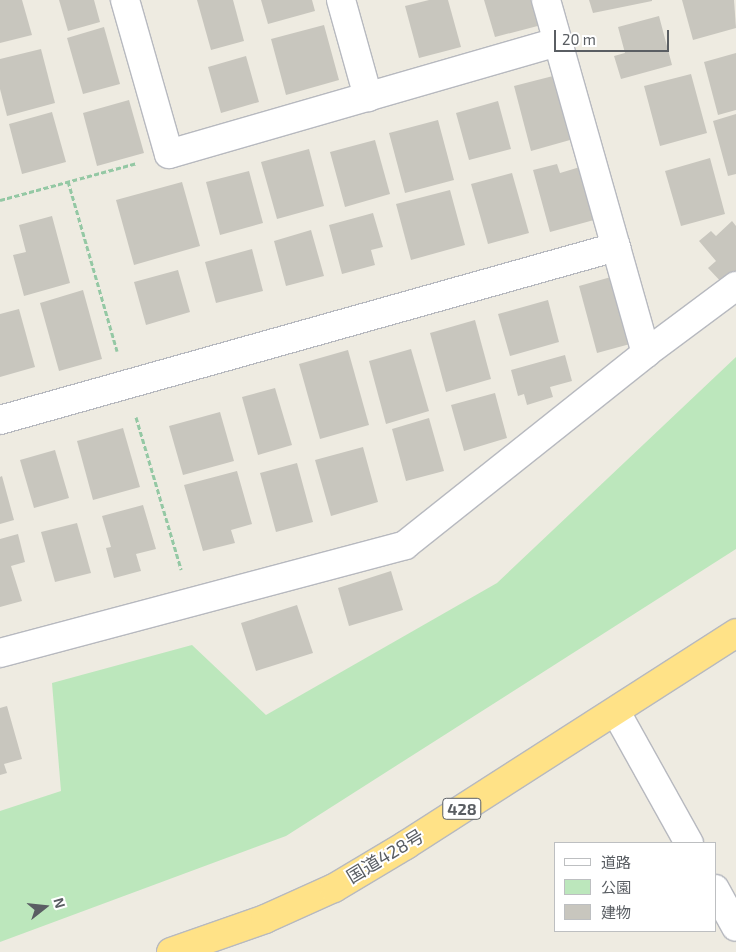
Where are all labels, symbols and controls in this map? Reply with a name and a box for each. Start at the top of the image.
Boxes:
scale bar [556,20,671,52]
text: 20 m [562,30,596,48]
road number: 428 [442,796,482,822]
street label: 国道428号 [343,825,427,887]
legend [554,842,716,932]
text: 道路 [601,853,631,871]
text: 公園 [601,878,631,896]
north arrow [20,882,70,932]
text: N [50,896,69,910]
text: 建物 [601,903,631,921]

